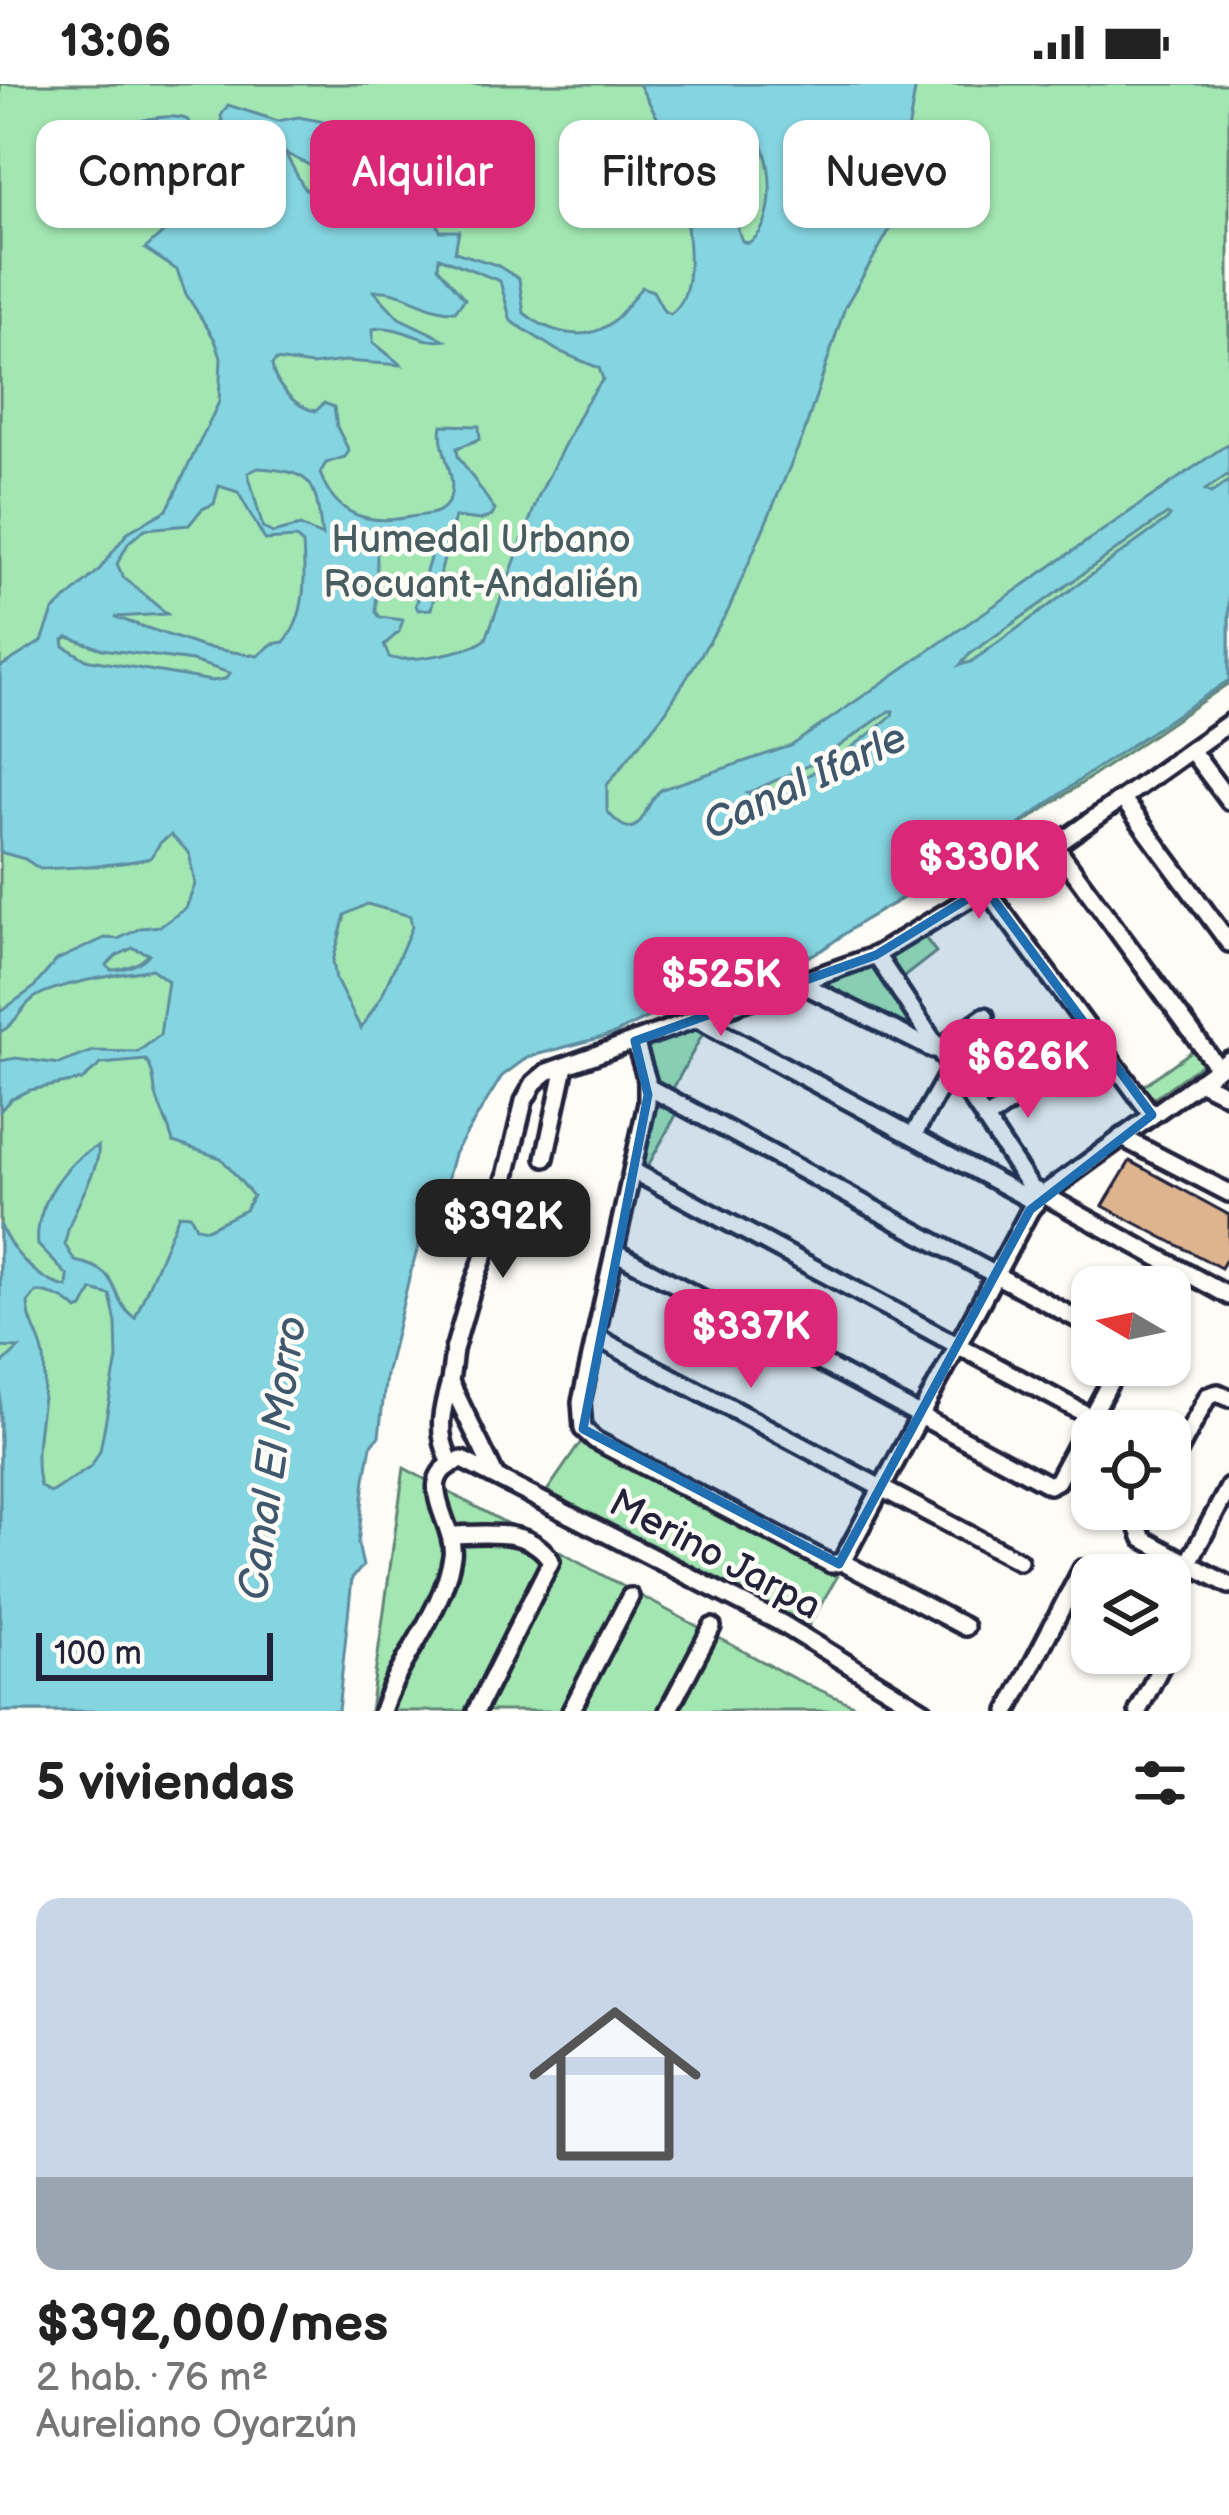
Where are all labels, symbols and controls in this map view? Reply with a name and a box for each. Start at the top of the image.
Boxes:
text: 13:06 [60,15,171,70]
chip: Comprar [36,120,286,228]
chip: Alquilar [310,120,535,228]
chip: Filtros [559,120,759,228]
chip: Nuevo [783,120,990,228]
park label: Humedal Urbano Rocuant-Andalién [323,517,639,609]
water label: Canal Ifarle [695,713,915,852]
pin: $330K [895,820,1063,922]
text: $330K [918,835,1040,882]
pin: $525K [637,937,805,1039]
text: $525K [661,952,781,999]
pin: $626K [944,1019,1112,1121]
text: $626K [967,1034,1089,1081]
pin: $392K [419,1179,587,1281]
text: $392K [442,1194,564,1241]
north arrow [1071,1266,1191,1386]
map controls [1071,1266,1191,1674]
pin: $337K [667,1289,835,1391]
text: $337K [691,1304,811,1351]
water label: Canal El Morro [228,1313,319,1604]
button: locate [1071,1410,1191,1530]
street label: Merino Jarpa [601,1480,829,1631]
button: layers [1071,1554,1191,1674]
scale bar [36,1627,273,1680]
text: 100 m [54,1634,142,1674]
icon: filters [1127,1750,1193,1816]
text: 5 viviendas [36,1753,295,1814]
icon: home [507,1976,723,2192]
text: $392,000/mes [36,2294,388,2355]
text: 2 hab. · 76 m² [36,2355,268,2402]
text: Aureliano Oyarzún [36,2402,357,2449]

